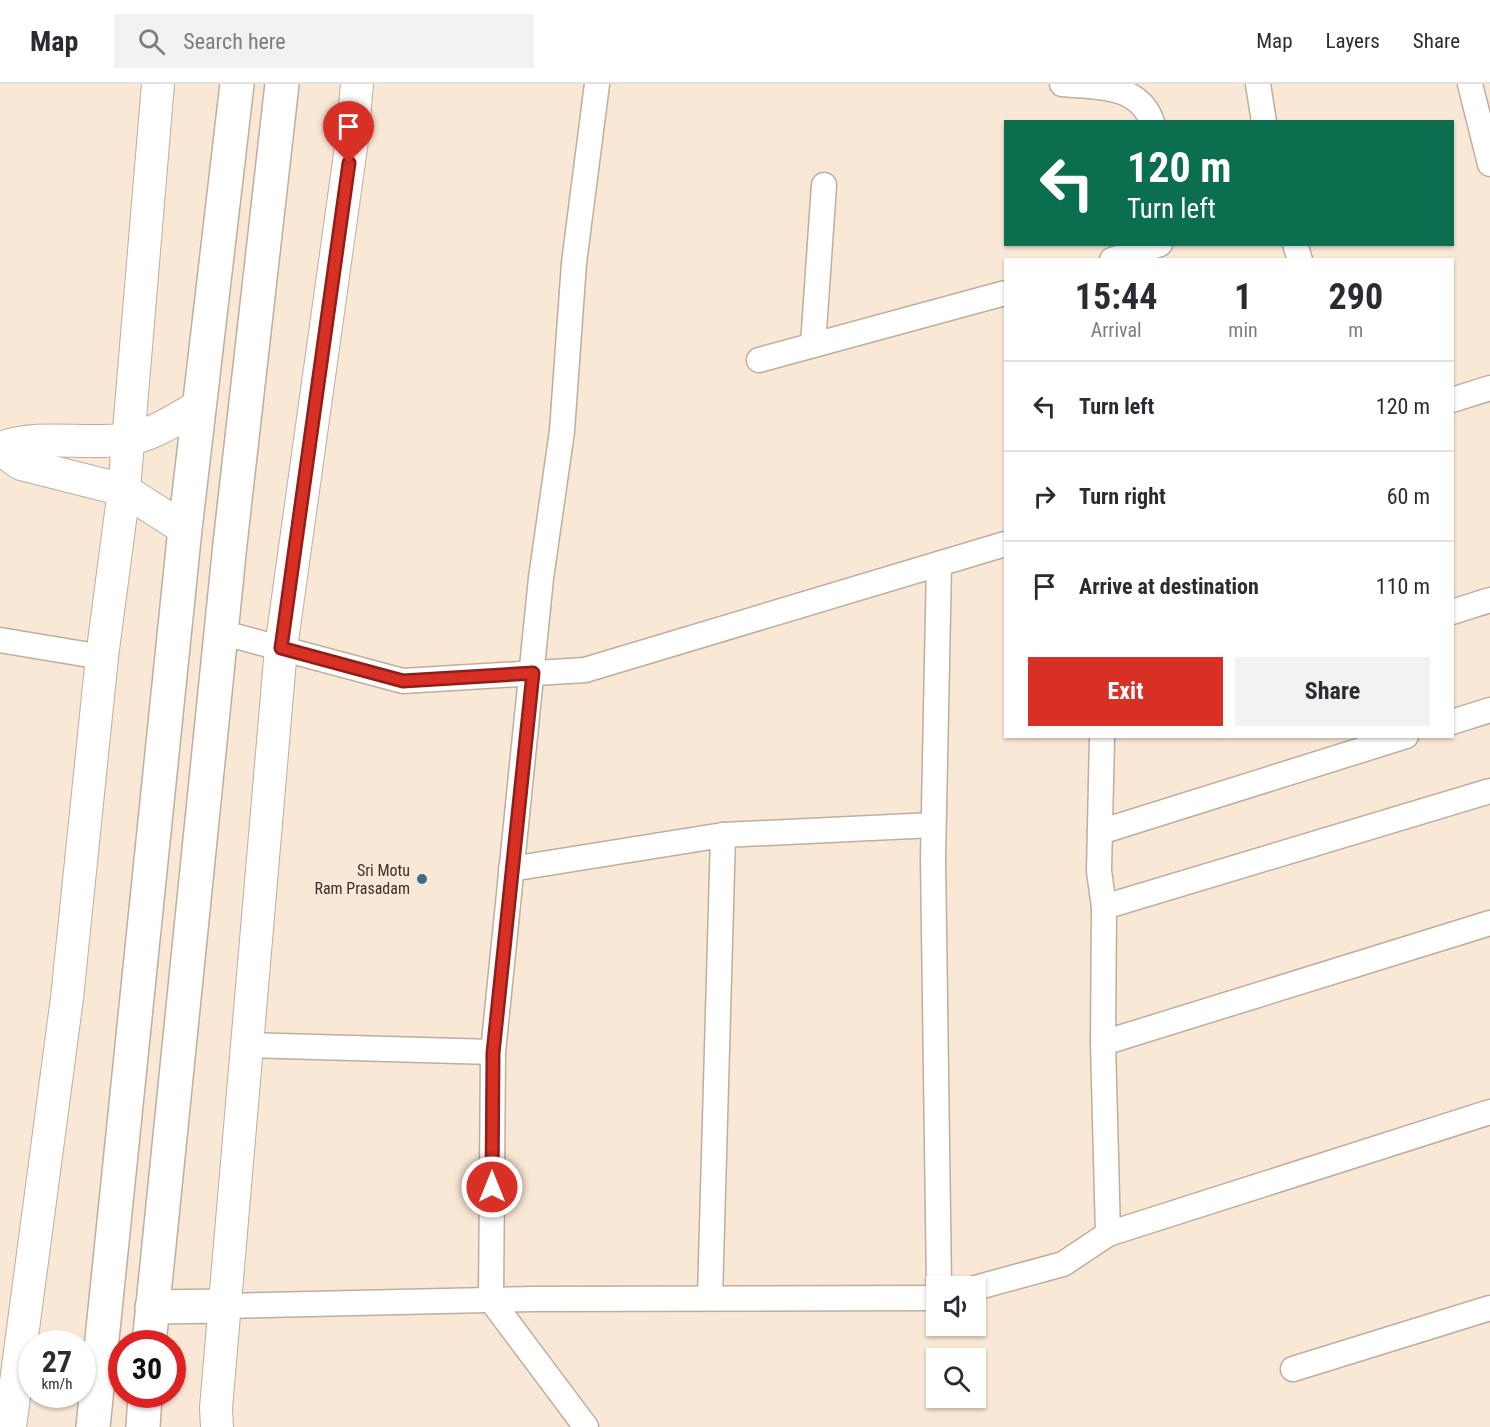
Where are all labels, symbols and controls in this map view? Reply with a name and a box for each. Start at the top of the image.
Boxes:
search box [114,14,534,68]
text: Map [30,25,78,58]
icon: search [135,25,168,58]
text: Search here [183,29,286,54]
text: Map [1256,29,1293,53]
text: Layers [1326,29,1380,53]
text: Share [1413,29,1460,53]
pin [323,101,374,163]
icon: arrive [332,110,365,143]
text: 120 m [1127,143,1232,192]
icon: left [1028,144,1106,222]
text: Turn left [1127,193,1216,225]
text: 15:44 [1075,276,1157,318]
text: 1 [1234,276,1252,318]
text: 290 [1329,276,1383,318]
text: Arrival [1091,318,1142,342]
text: min [1228,318,1258,342]
text: m [1348,318,1363,342]
icon: left [1028,390,1061,423]
text: Turn left [1079,394,1154,419]
text: 120 m [1376,394,1430,419]
icon: right [1028,480,1061,513]
text: Turn right [1079,484,1166,509]
text: 60 m [1387,484,1430,509]
icon: arrive [1028,570,1061,603]
text: Arrive at destination [1079,574,1259,599]
text: 110 m [1376,574,1430,599]
button: Exit [1028,657,1223,726]
button: Share [1235,657,1430,726]
place label: Sri Motu Ram Prasadam [314,861,410,898]
marker: Sri Motu Ram Prasadam [415,872,429,886]
position arrow [460,1155,524,1219]
map controls [926,1276,986,1408]
button: sound [926,1276,986,1336]
speed limit sign: 30 [108,1330,186,1408]
text: 27 [42,1344,72,1379]
button: search [926,1348,986,1408]
text: km/h [42,1375,72,1393]

